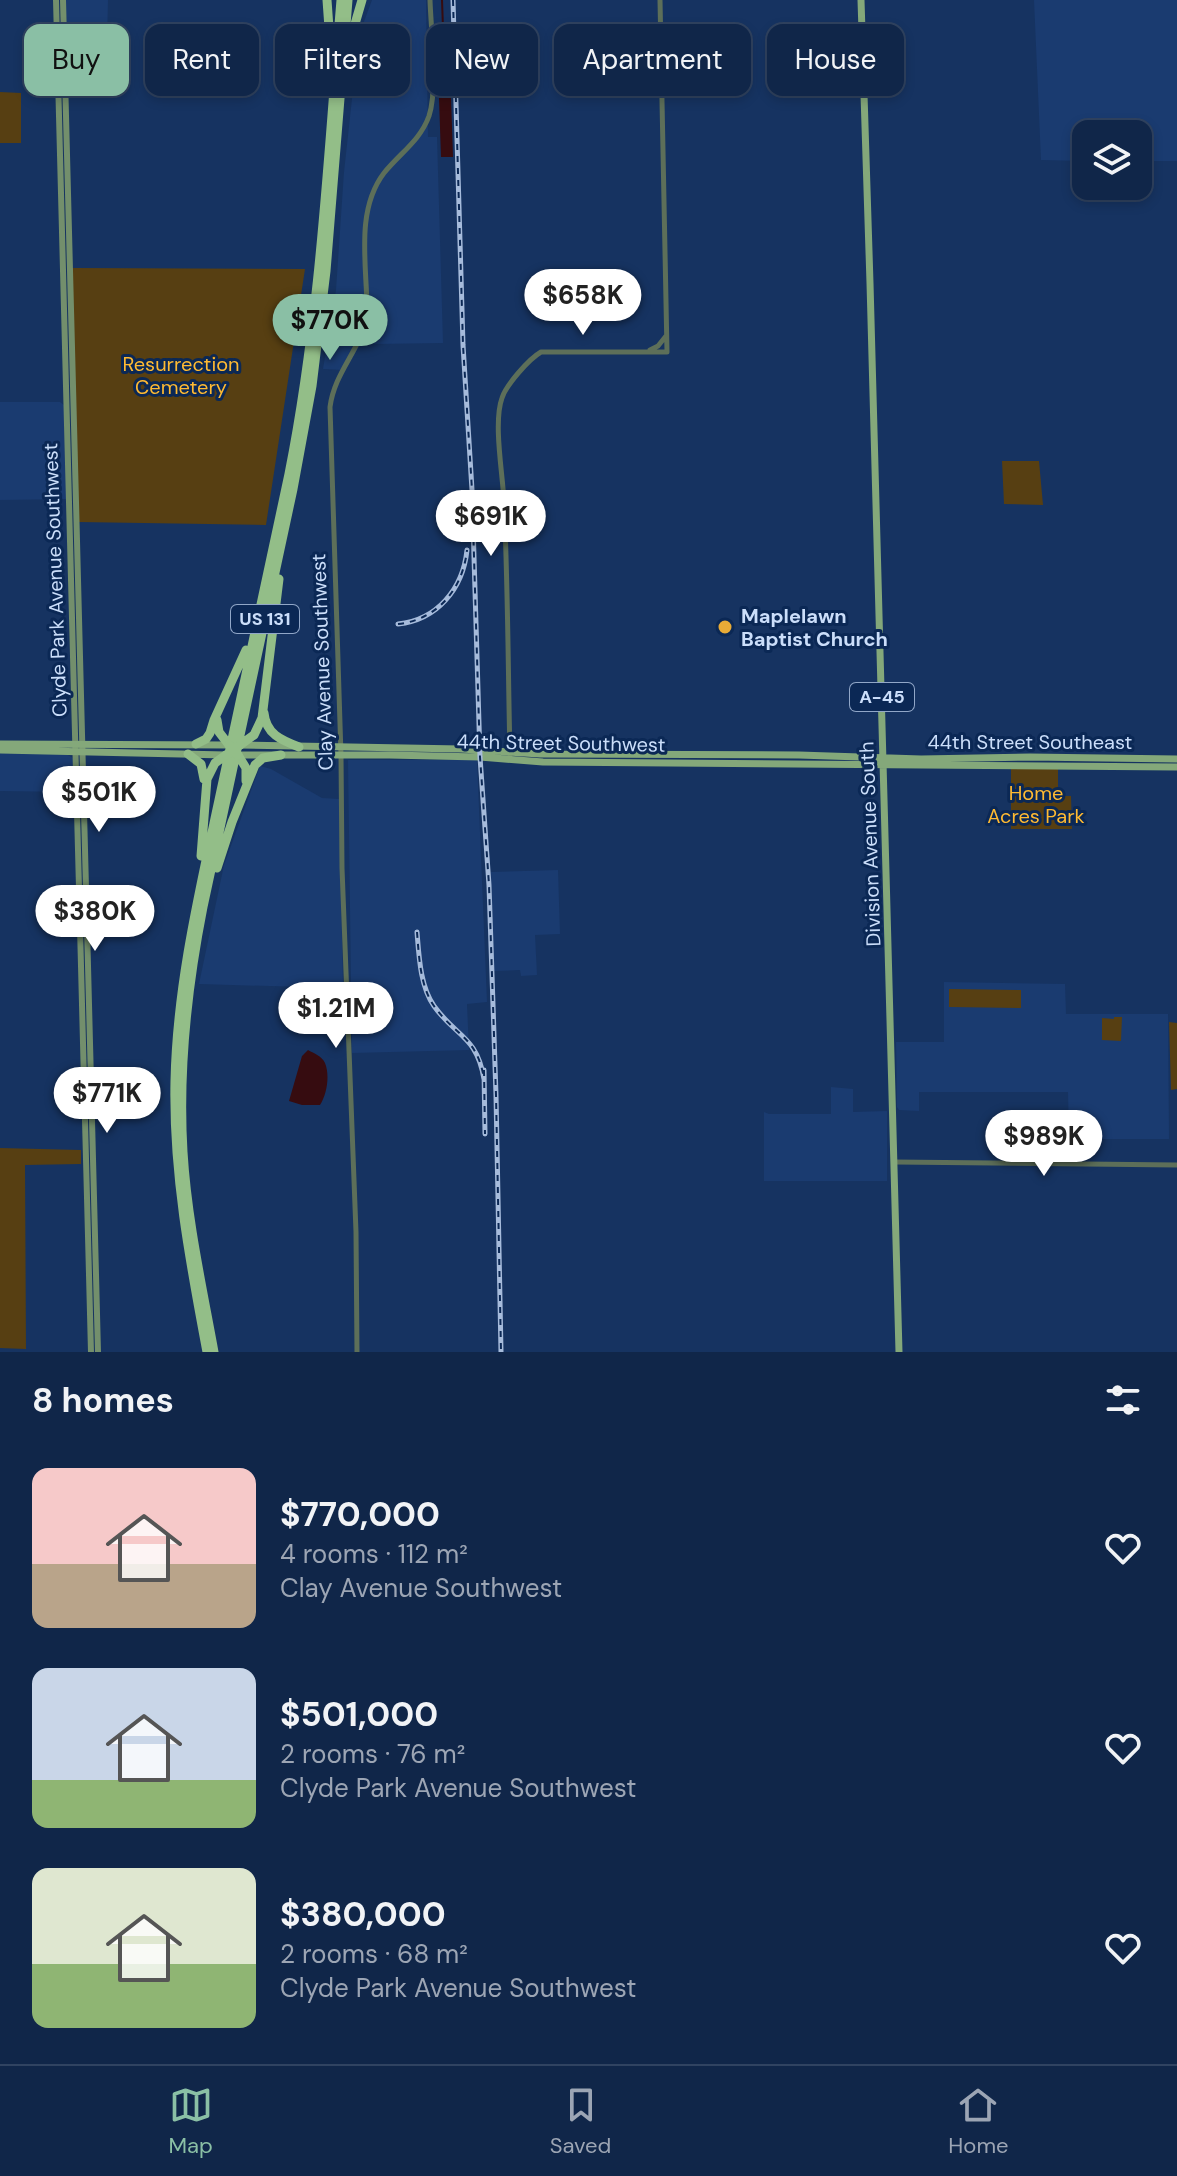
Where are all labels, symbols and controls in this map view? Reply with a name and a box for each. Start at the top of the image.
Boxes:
chip: Buy [24,24,129,96]
chip: Rent [145,24,259,96]
chip: Filters [275,24,410,96]
chip: New [426,24,538,96]
chip: Apartment [554,24,751,96]
chip: House [767,24,904,96]
map controls [1072,120,1152,200]
button: layers [1072,120,1152,200]
pin: $658K [527,269,639,337]
text: $658K [542,278,624,312]
pin: $770K [274,294,386,362]
text: $770K [291,303,369,337]
park label: Resurrection Cemetery [122,351,240,400]
street label: Clyde Park Avenue Southwest [37,442,73,717]
pin: $691K [435,490,547,558]
text: $691K [454,499,528,533]
street label: Clay Avenue Southwest [305,553,339,771]
place label: Maplelawn Baptist Church [741,603,888,652]
road number: US 131 [231,605,299,633]
marker: Maplelawn Baptist Church [716,618,734,636]
road number: A-45 [850,683,914,711]
street label: 44th Street Southwest [456,728,666,758]
street label: 44th Street Southeast [928,729,1133,755]
street label: Division Avenue South [853,741,887,947]
pin: $501K [43,766,155,834]
text: $501K [61,775,137,809]
park label: Home Acres Park [987,780,1085,829]
pin: $380K [39,885,151,953]
text: $380K [53,894,137,928]
pin: $1.21M [271,982,401,1050]
text: $1.21M [296,991,376,1025]
pin: $771K [51,1067,163,1135]
text: $771K [72,1076,142,1110]
pin: $989K [988,1110,1100,1178]
text: $989K [1003,1119,1085,1153]
text: 8 homes [32,1378,174,1423]
icon: filters [1101,1378,1145,1422]
text: $770,000 [280,1492,440,1537]
icon: home [96,1500,192,1596]
icon: heart [1101,1526,1145,1570]
text: 4 rooms · 112 m² [280,1537,468,1571]
text: Clay Avenue Southwest [280,1571,562,1605]
text: $501,000 [280,1692,438,1737]
icon: home [96,1700,192,1796]
icon: heart [1101,1726,1145,1770]
text: 2 rooms · 76 m² [280,1737,465,1771]
text: Clyde Park Avenue Southwest [280,1771,637,1805]
text: $380,000 [280,1892,446,1937]
icon: home [96,1900,192,1996]
icon: heart [1101,1926,1145,1970]
text: 2 rooms · 68 m² [280,1937,468,1971]
text: Clyde Park Avenue Southwest [280,1971,637,2005]
tab: Map [168,2083,213,2160]
tab: Saved [550,2083,611,2160]
tab: Home [948,2083,1009,2160]

